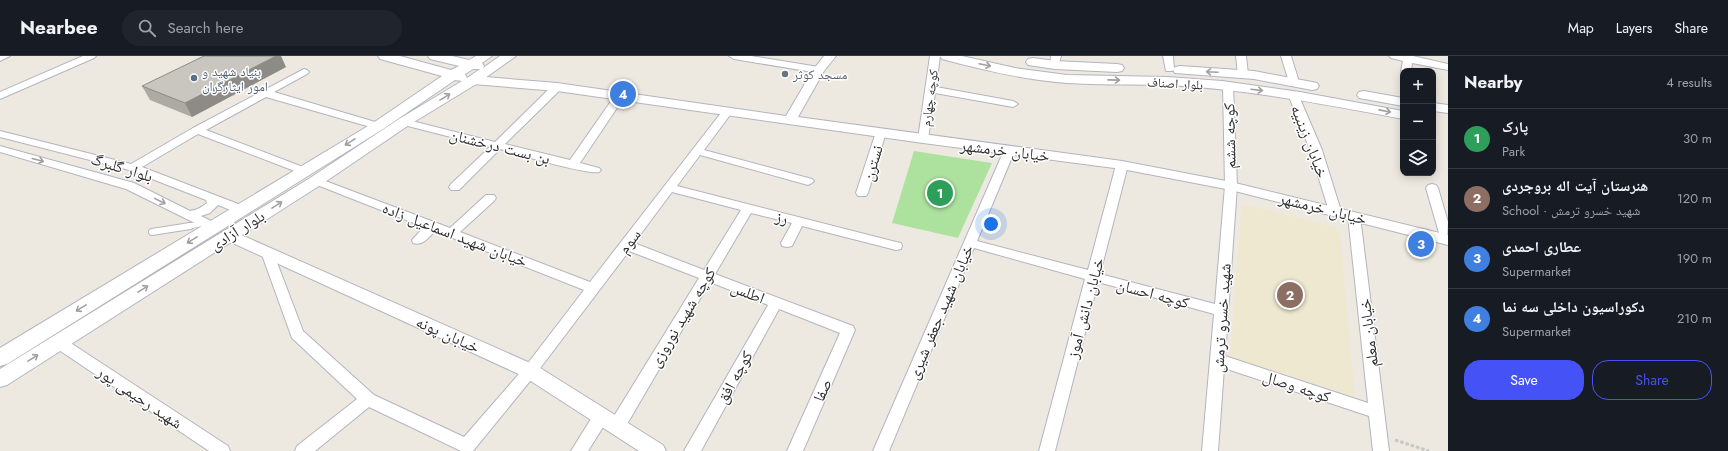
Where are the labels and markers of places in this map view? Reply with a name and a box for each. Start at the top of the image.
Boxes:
place label: بنیاد شهید و امور ایثارگران [202,62,268,96]
place label: مسجد کوثر [792,65,848,84]
marker: مسجد کوثر [780,69,790,79]
marker: بنیاد شهید و امور ایثارگران [189,73,199,83]
pin: 4 [610,79,636,109]
pin: 1 [927,178,953,208]
pin: 3 [1408,229,1434,259]
pin: 2 [1277,280,1303,310]

